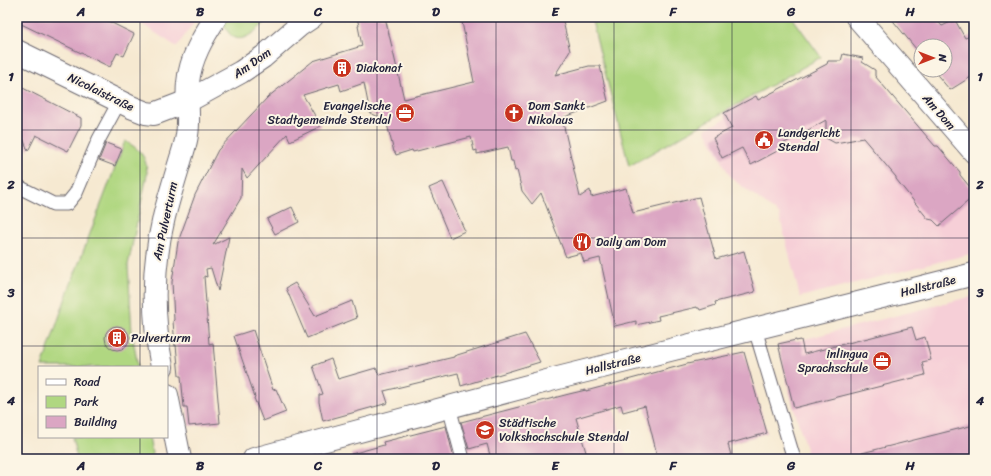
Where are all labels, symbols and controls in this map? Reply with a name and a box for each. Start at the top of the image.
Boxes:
text: A [76,0,85,23]
text: B [196,0,205,23]
text: C [313,0,323,23]
text: D [432,0,440,23]
text: E [551,0,560,23]
text: F [668,0,677,23]
text: G [786,0,796,23]
text: H [904,0,915,23]
north arrow [913,38,953,78]
street label: Am Dom [227,42,276,85]
text: N [933,53,952,62]
building icon: Diakonat [331,57,353,79]
place label: Diakonat [356,57,403,79]
text: 1 [8,65,14,88]
text: 1 [977,65,983,88]
street label: Nicolaistraße [64,66,138,118]
street label: Am Dom [916,88,961,135]
place label: Evangelische Stadtgemeinde Stendal [268,95,392,131]
place label: Dom Sankt Nikolaus [528,95,585,131]
office icon: Evangelische Stadtgemeinde Stendal [394,102,416,124]
church icon: Dom Sankt Nikolaus [503,102,525,124]
place label: Landgericht Stendal [778,122,840,158]
public building icon: Landgericht Stendal [753,129,775,151]
text: 2 [6,173,15,196]
text: 2 [975,173,984,196]
street label: Am Pulverturm [146,180,184,263]
restaurant icon: Daily am Dom [571,231,593,253]
place label: Daily am Dom [596,231,666,253]
street label: Hallstraße [898,268,958,304]
text: 3 [6,281,15,304]
text: 3 [975,281,984,304]
building icon: Pulverturm [106,327,128,349]
place label: Pulverturm [131,327,191,349]
place label: inlingua Sprachschule [797,343,868,379]
street label: Hallstraße [583,346,643,382]
office icon: inlingua Sprachschule [871,350,893,372]
legend [38,366,168,438]
text: Road [74,371,101,393]
text: 4 [6,389,16,412]
text: 4 [975,389,985,412]
text: Park [74,391,99,413]
text: Building [74,411,117,433]
place label: Städtische Volkshochschule Stendal [499,412,629,448]
school or university icon: Städtische Volkshochschule Stendal [474,419,496,441]
text: A [76,454,85,476]
text: B [196,454,205,476]
text: C [313,454,323,476]
text: D [432,454,440,476]
text: E [551,454,560,476]
text: F [668,454,677,476]
text: G [786,454,796,476]
text: H [904,454,915,476]

